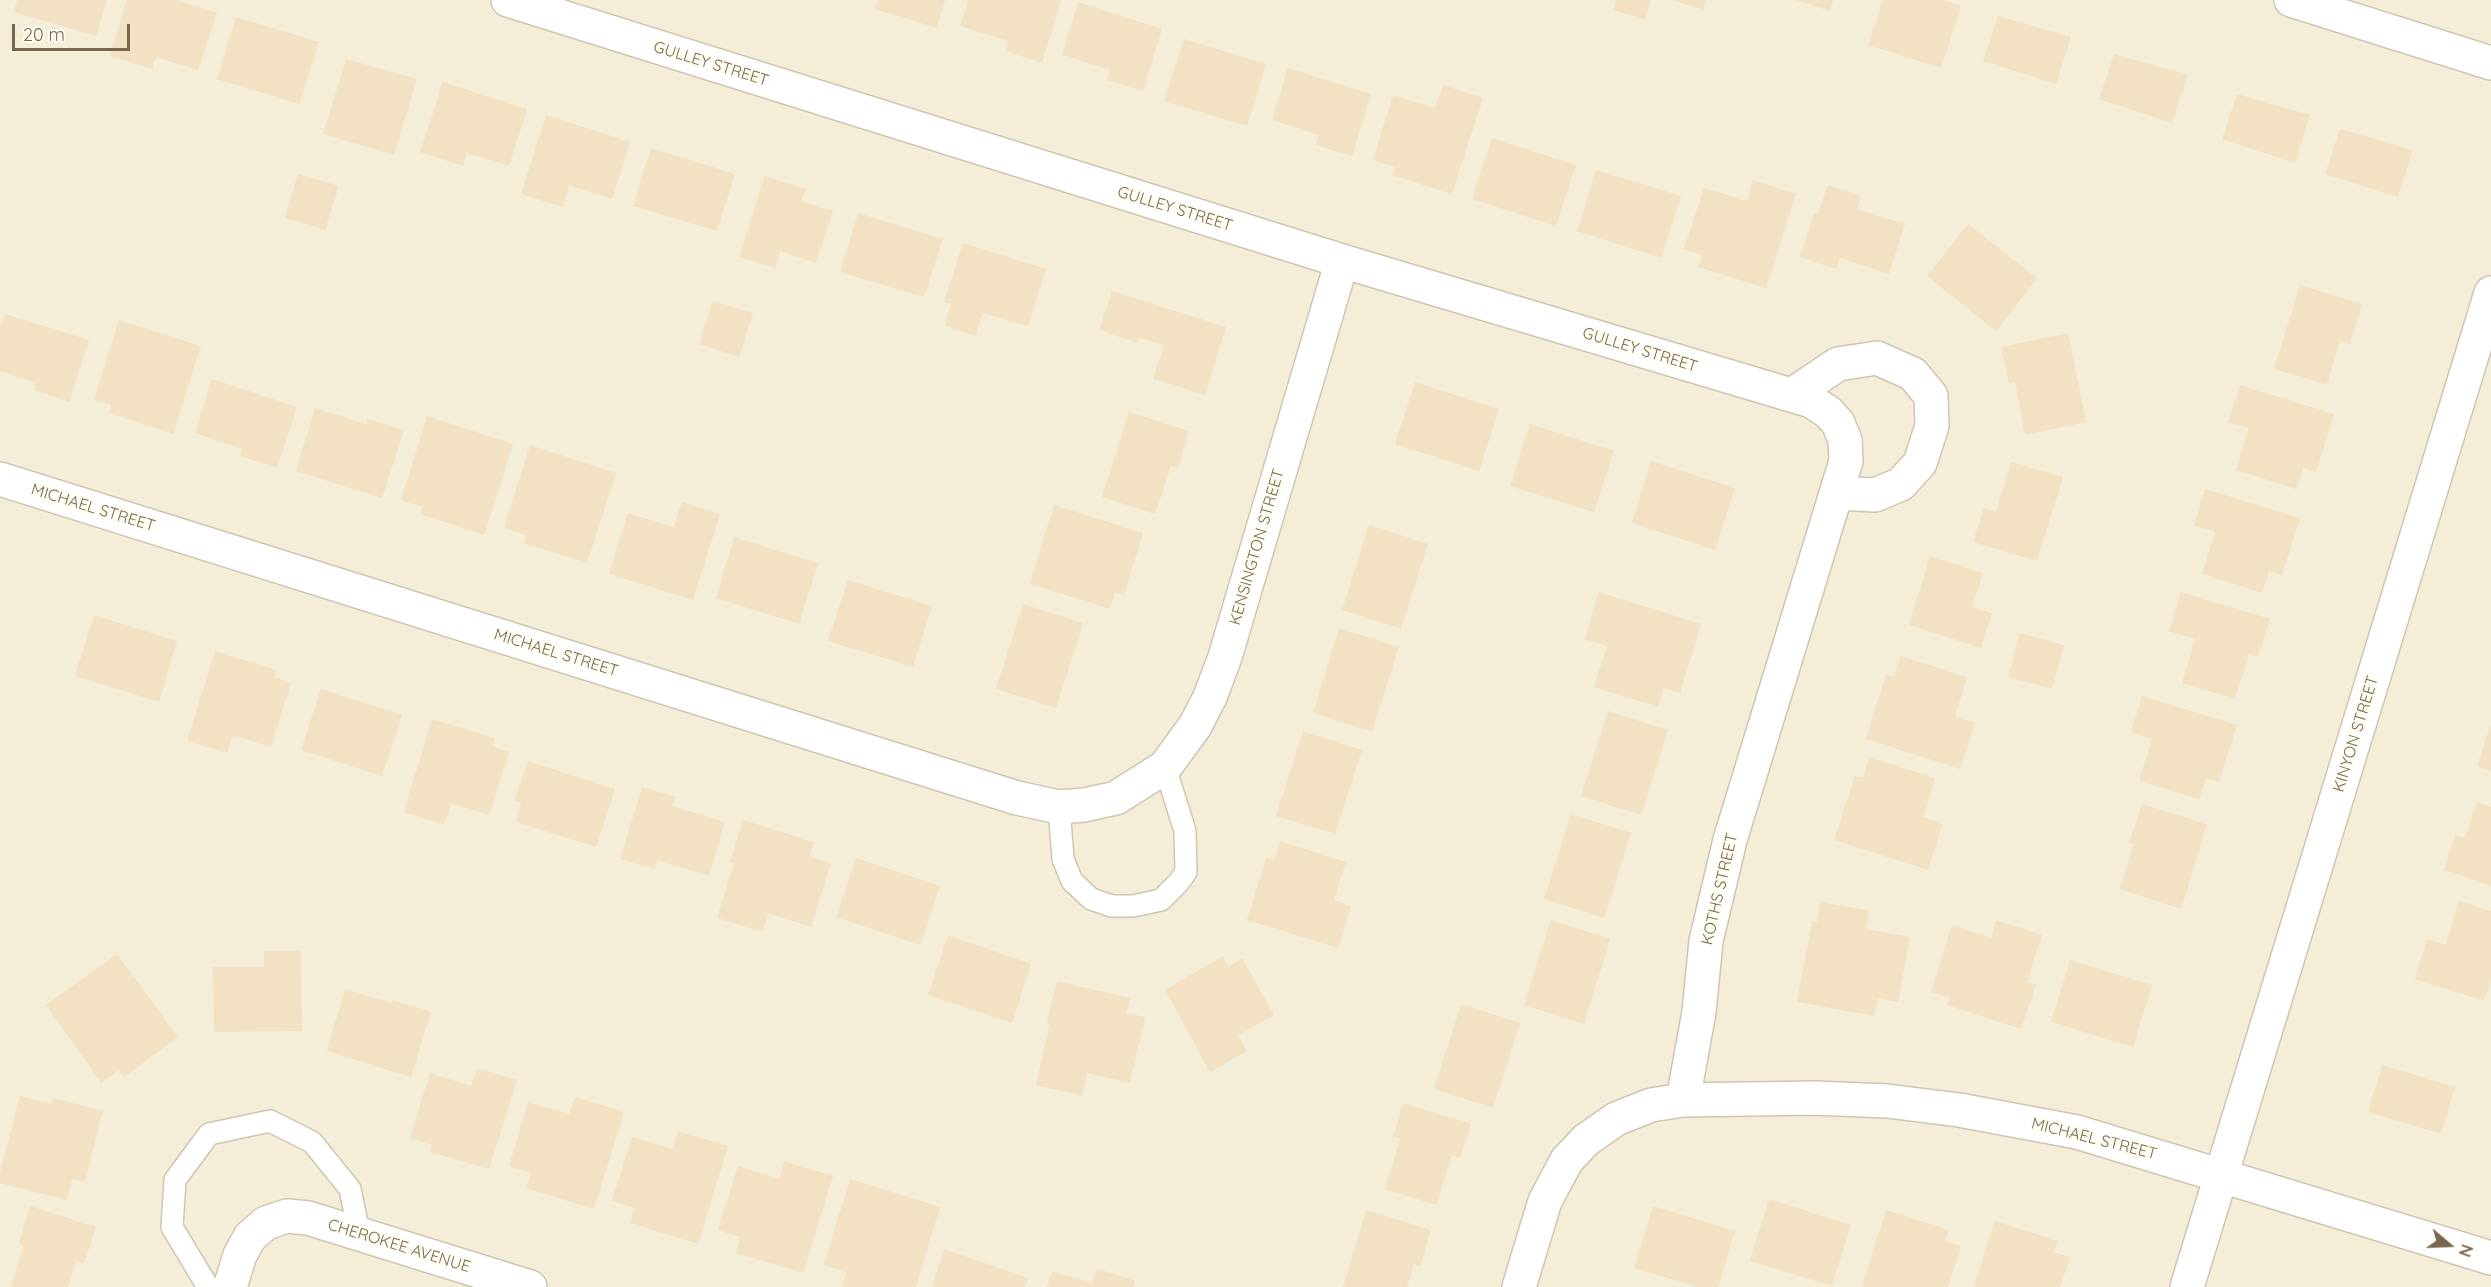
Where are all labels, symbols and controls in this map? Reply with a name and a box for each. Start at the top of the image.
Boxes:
scale bar [15,12,134,50]
text: 20 m [23,23,65,46]
street label: GULLEY STREET [651,37,771,91]
street label: GULLEY STREET [1115,182,1235,236]
street label: GULLEY STREET [1580,323,1700,377]
street label: KENSINGTON STREET [1225,467,1289,627]
street label: MICHAEL STREET [29,480,157,536]
street label: MICHAEL STREET [492,625,620,681]
street label: KINYON STREET [2329,674,2383,794]
street label: KOTHS STREET [1698,831,1742,947]
street label: MICHAEL STREET [2029,1114,2159,1164]
street label: CHEROKEE AVENUE [325,1215,473,1277]
north arrow [2419,1215,2479,1275]
text: N [2455,1242,2477,1260]

